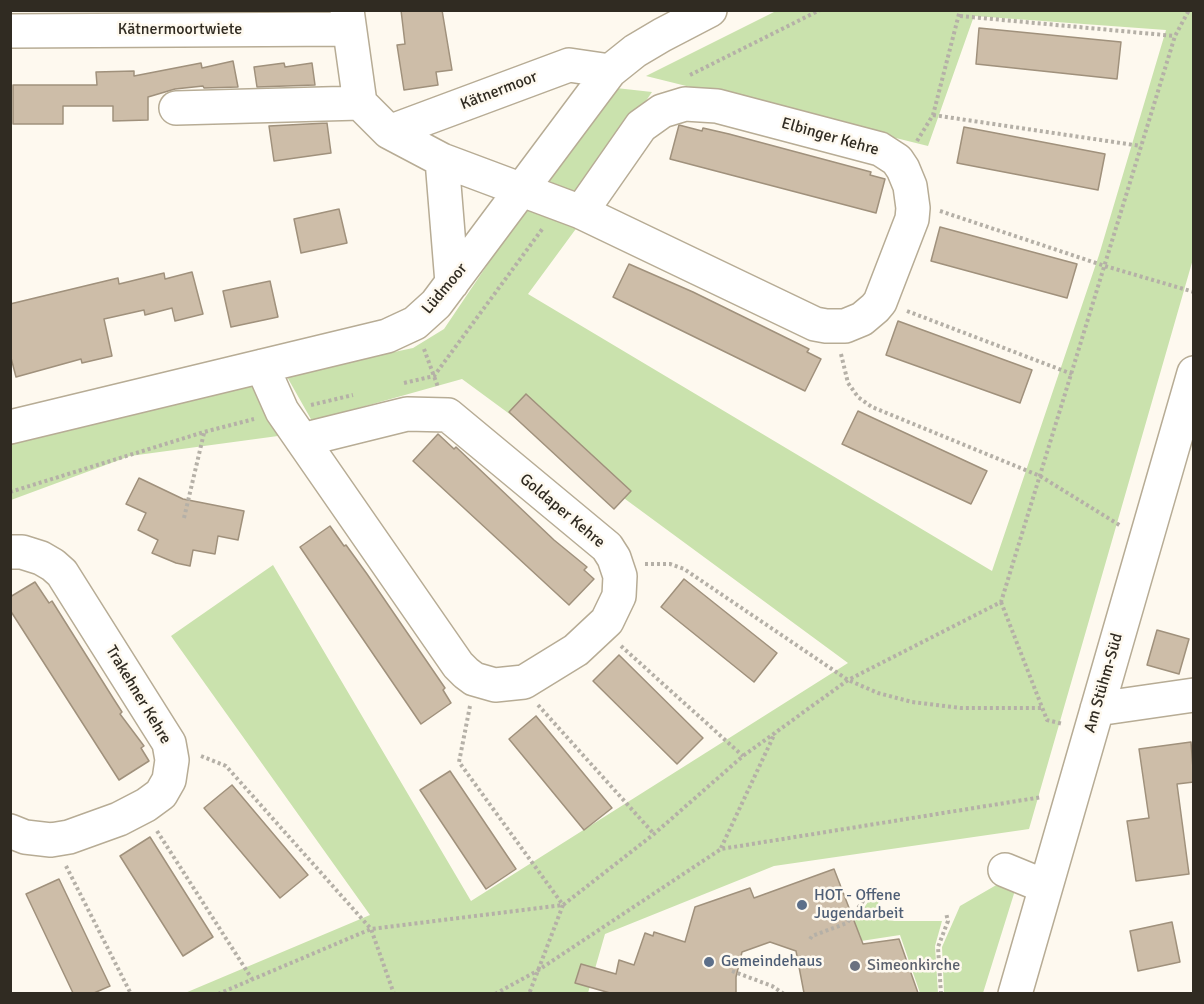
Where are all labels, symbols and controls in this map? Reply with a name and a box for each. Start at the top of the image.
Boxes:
street label: Kätnermoortwiete [118,20,242,40]
street label: Kätnermoor [458,68,540,114]
street label: Elbinger Kehre [779,114,881,160]
street label: Lüdmoor [418,260,472,318]
street label: Goldaper Kehre [516,470,608,552]
street label: Am Stühm-Süd [1081,631,1127,735]
street label: Trakehner Kehre [101,642,175,748]
place label: HOT - Offene Jugendarbeit [814,886,904,924]
marker: HOT - Offene Jugendarbeit [795,898,809,912]
place label: Gemeindehaus [721,952,822,972]
marker: Gemeindehaus [702,955,716,969]
place label: Simeonkirche [867,956,960,976]
marker: Simeonkirche [848,959,862,973]

